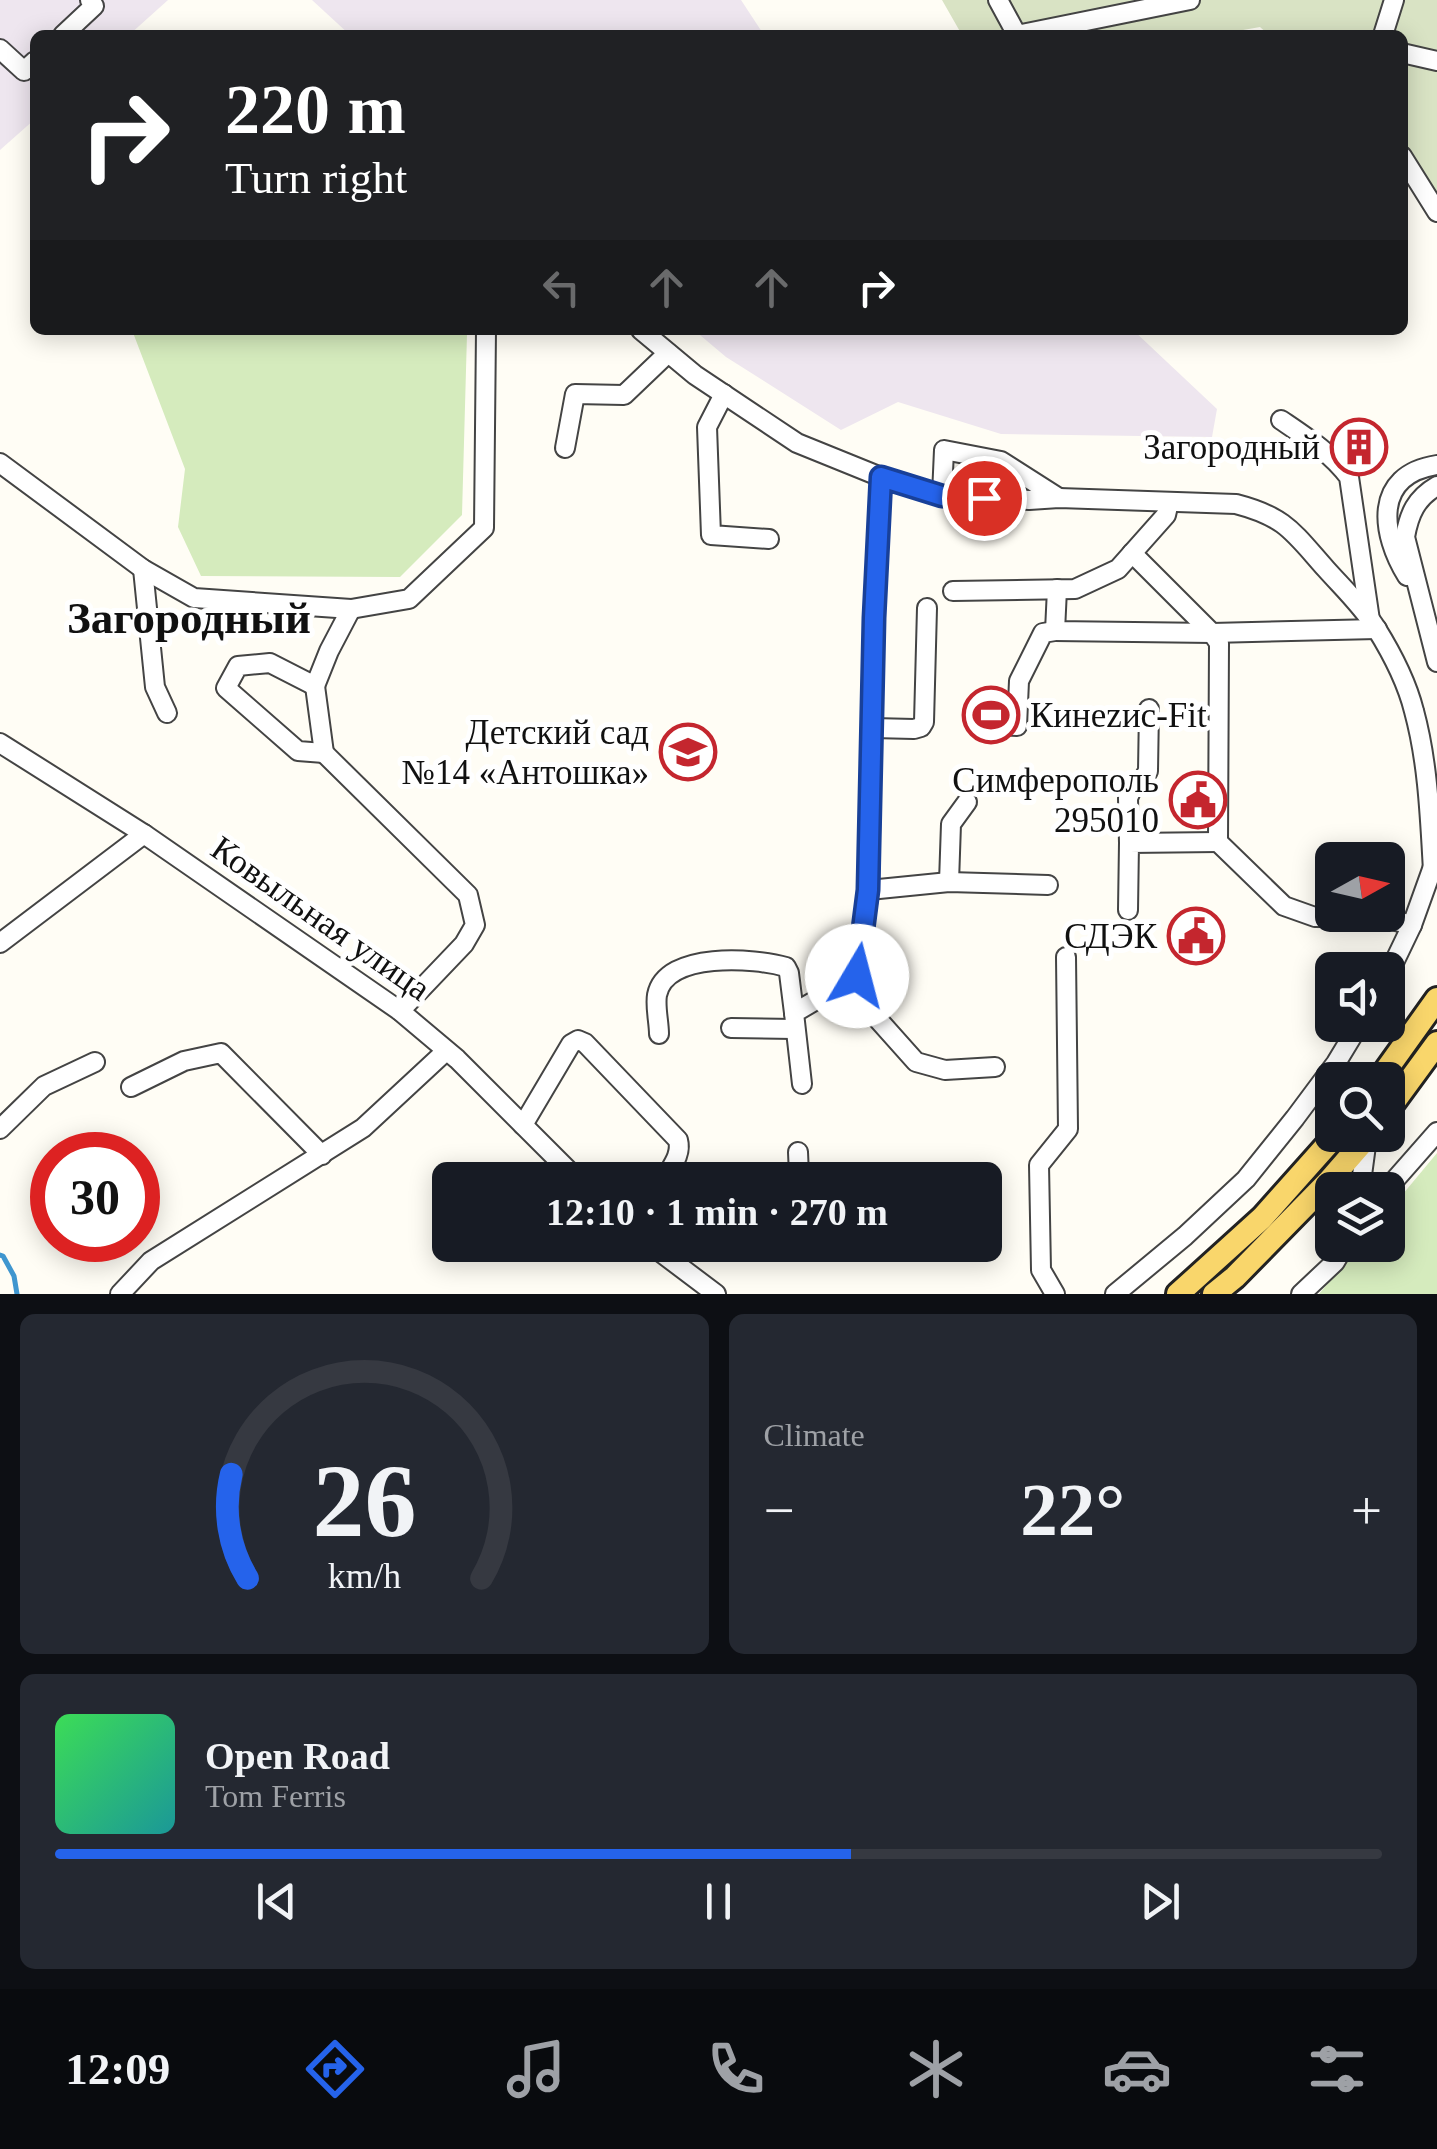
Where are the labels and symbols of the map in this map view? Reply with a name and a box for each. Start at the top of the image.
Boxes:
building icon: Загородный [1329,417,1389,477]
place label: Загородный [1143,428,1320,467]
pin [942,456,1027,541]
district label: Загородный [67,593,311,643]
sports icon: Кинеzис-Fit [961,685,1021,745]
place label: Кинеzис-Fit [1030,696,1207,735]
place label: Детский сад №14 «Антошка» [402,713,649,792]
school or university icon: Детский сад №14 «Антошка» [658,722,718,782]
place label: Симферополь 295010 [952,761,1159,840]
public building icon: Симферополь 295010 [1168,770,1228,830]
street label: Ковыльная улица [204,828,438,1009]
north arrow [1315,842,1405,932]
public building icon: СДЭК [1166,906,1226,966]
place label: СДЭК [1064,917,1158,956]
position arrow [805,924,909,1028]
speed limit sign: 30 [30,1132,160,1262]

